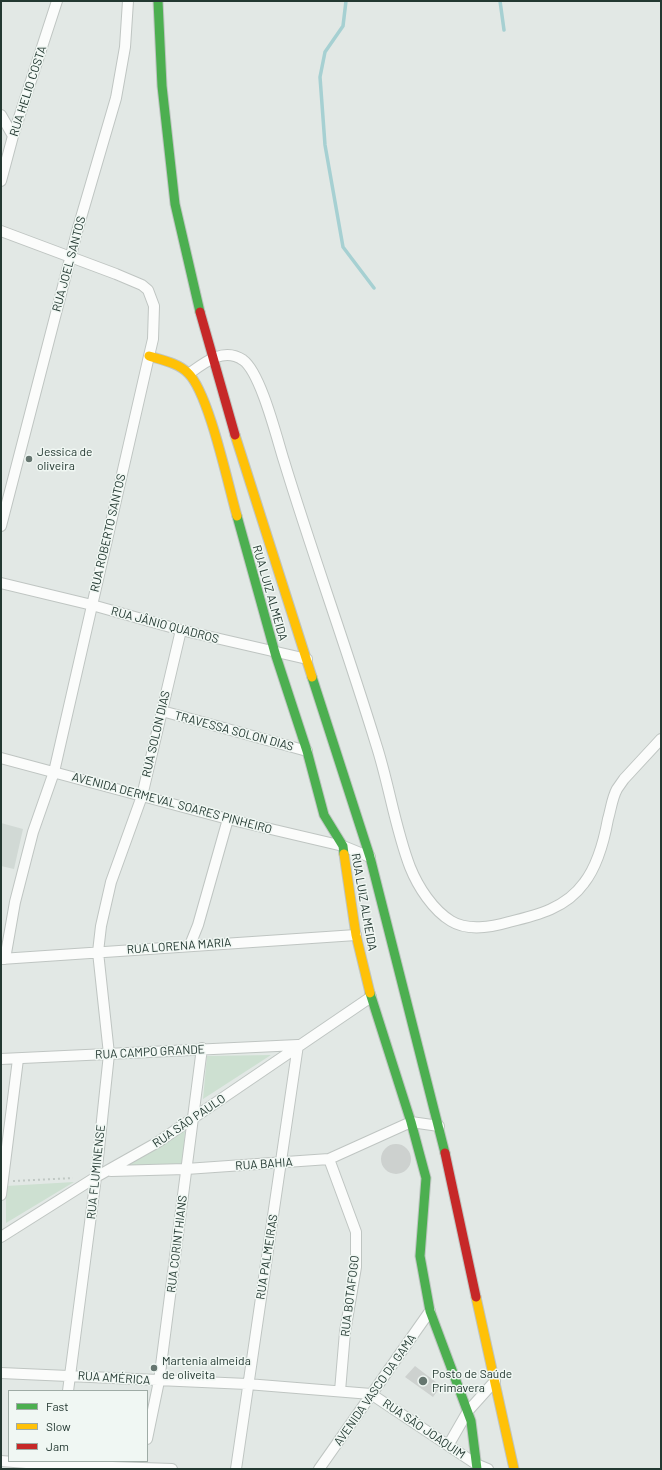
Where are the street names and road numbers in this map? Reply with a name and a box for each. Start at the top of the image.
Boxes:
street label: RUA HELIO COSTA [7,44,49,138]
street label: RUA JOEL SANTOS [49,215,89,313]
street label: RUA ROBERTO SANTOS [87,472,129,594]
street label: RUA LUIZ ALMEIDA [249,543,291,643]
street label: RUA JÂNIO QUADROS [110,604,220,646]
street label: RUA SOLON DIAS [139,689,173,779]
street label: TRAVESSA SOLON DIAS [173,708,295,754]
street label: AVENIDA DERMEVAL SOARES PINHEIRO [70,769,274,837]
street label: RUA LUIZ ALMEIDA [348,852,380,952]
street label: RUA LORENA MARIA [126,935,232,957]
street label: RUA CAMPO GRANDE [95,1042,205,1062]
street label: RUA SÃO PAULO [150,1091,228,1151]
street label: RUA FLUMINENSE [84,1124,108,1220]
street label: RUA BAHIA [235,1155,293,1173]
street label: RUA CORINTHIANS [164,1194,190,1294]
street label: RUA PALMEIRAS [253,1213,281,1301]
street label: RUA BOTAFOGO [338,1254,362,1338]
street label: AVENIDA VASCO DA GAMA [331,1331,419,1449]
street label: RUA AMÉRICA [77,1368,151,1388]
street label: RUA SÃO JOAQUIM [380,1396,468,1462]

